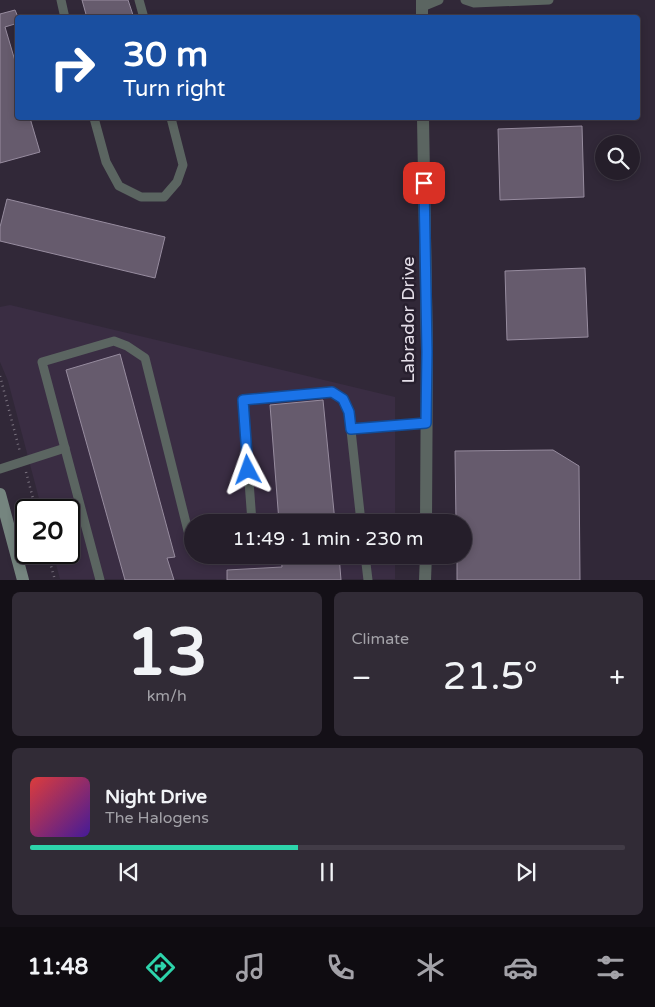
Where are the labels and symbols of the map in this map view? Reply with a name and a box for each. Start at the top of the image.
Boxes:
pin [403,162,445,204]
street label: Labrador Drive [397,256,419,384]
position arrow [221,443,273,495]
speed limit sign: 20 [15,499,80,564]

